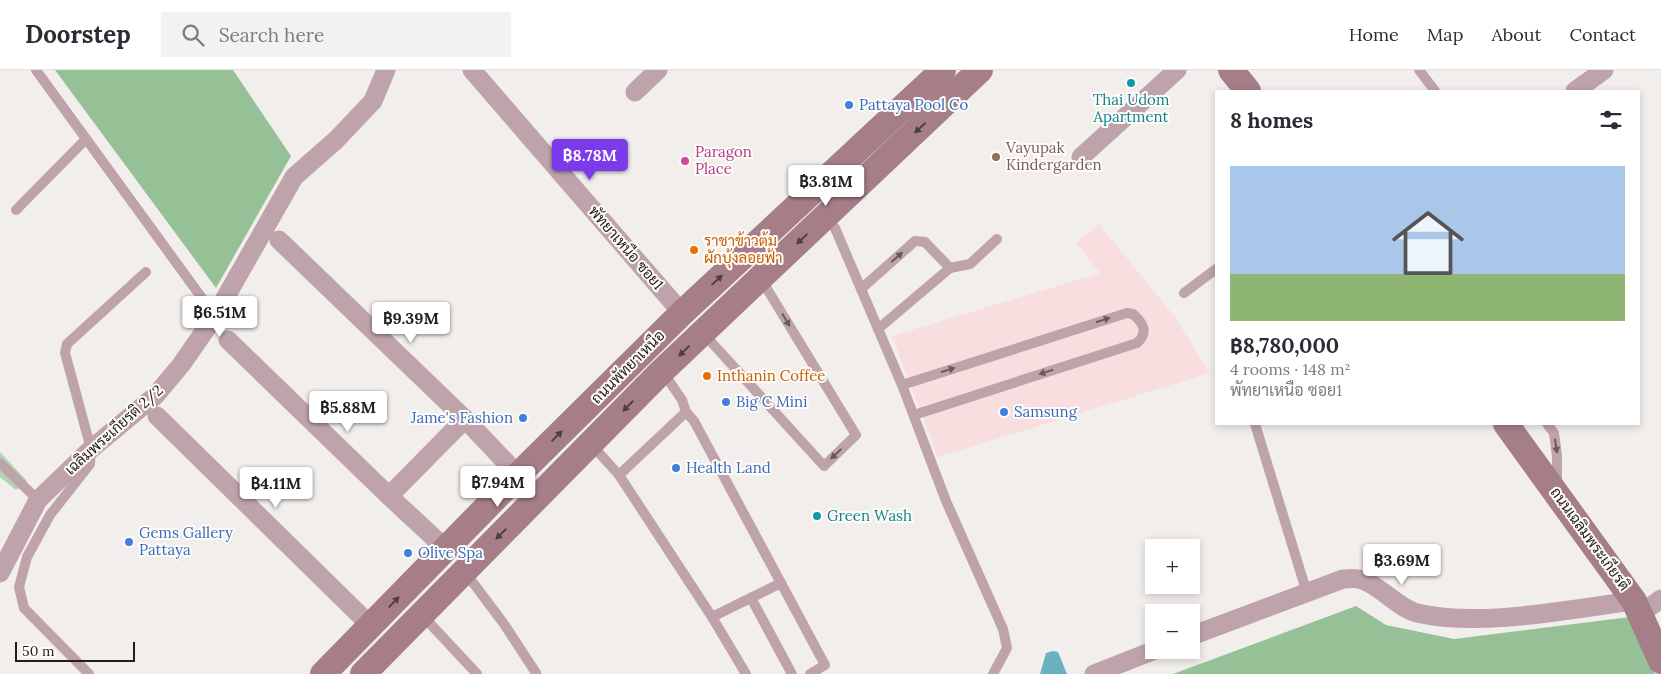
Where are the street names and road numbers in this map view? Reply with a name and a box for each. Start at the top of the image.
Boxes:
street label: พัทยาเหนือ ซอย1 [585,202,668,294]
street label: ถนนพัทยาเหนือ [587,326,669,408]
street label: เฉลิมพระเกียรติ 2/2 [61,381,167,479]
street label: ถนนเฉลิมพระเกียรติ [1546,483,1634,594]

